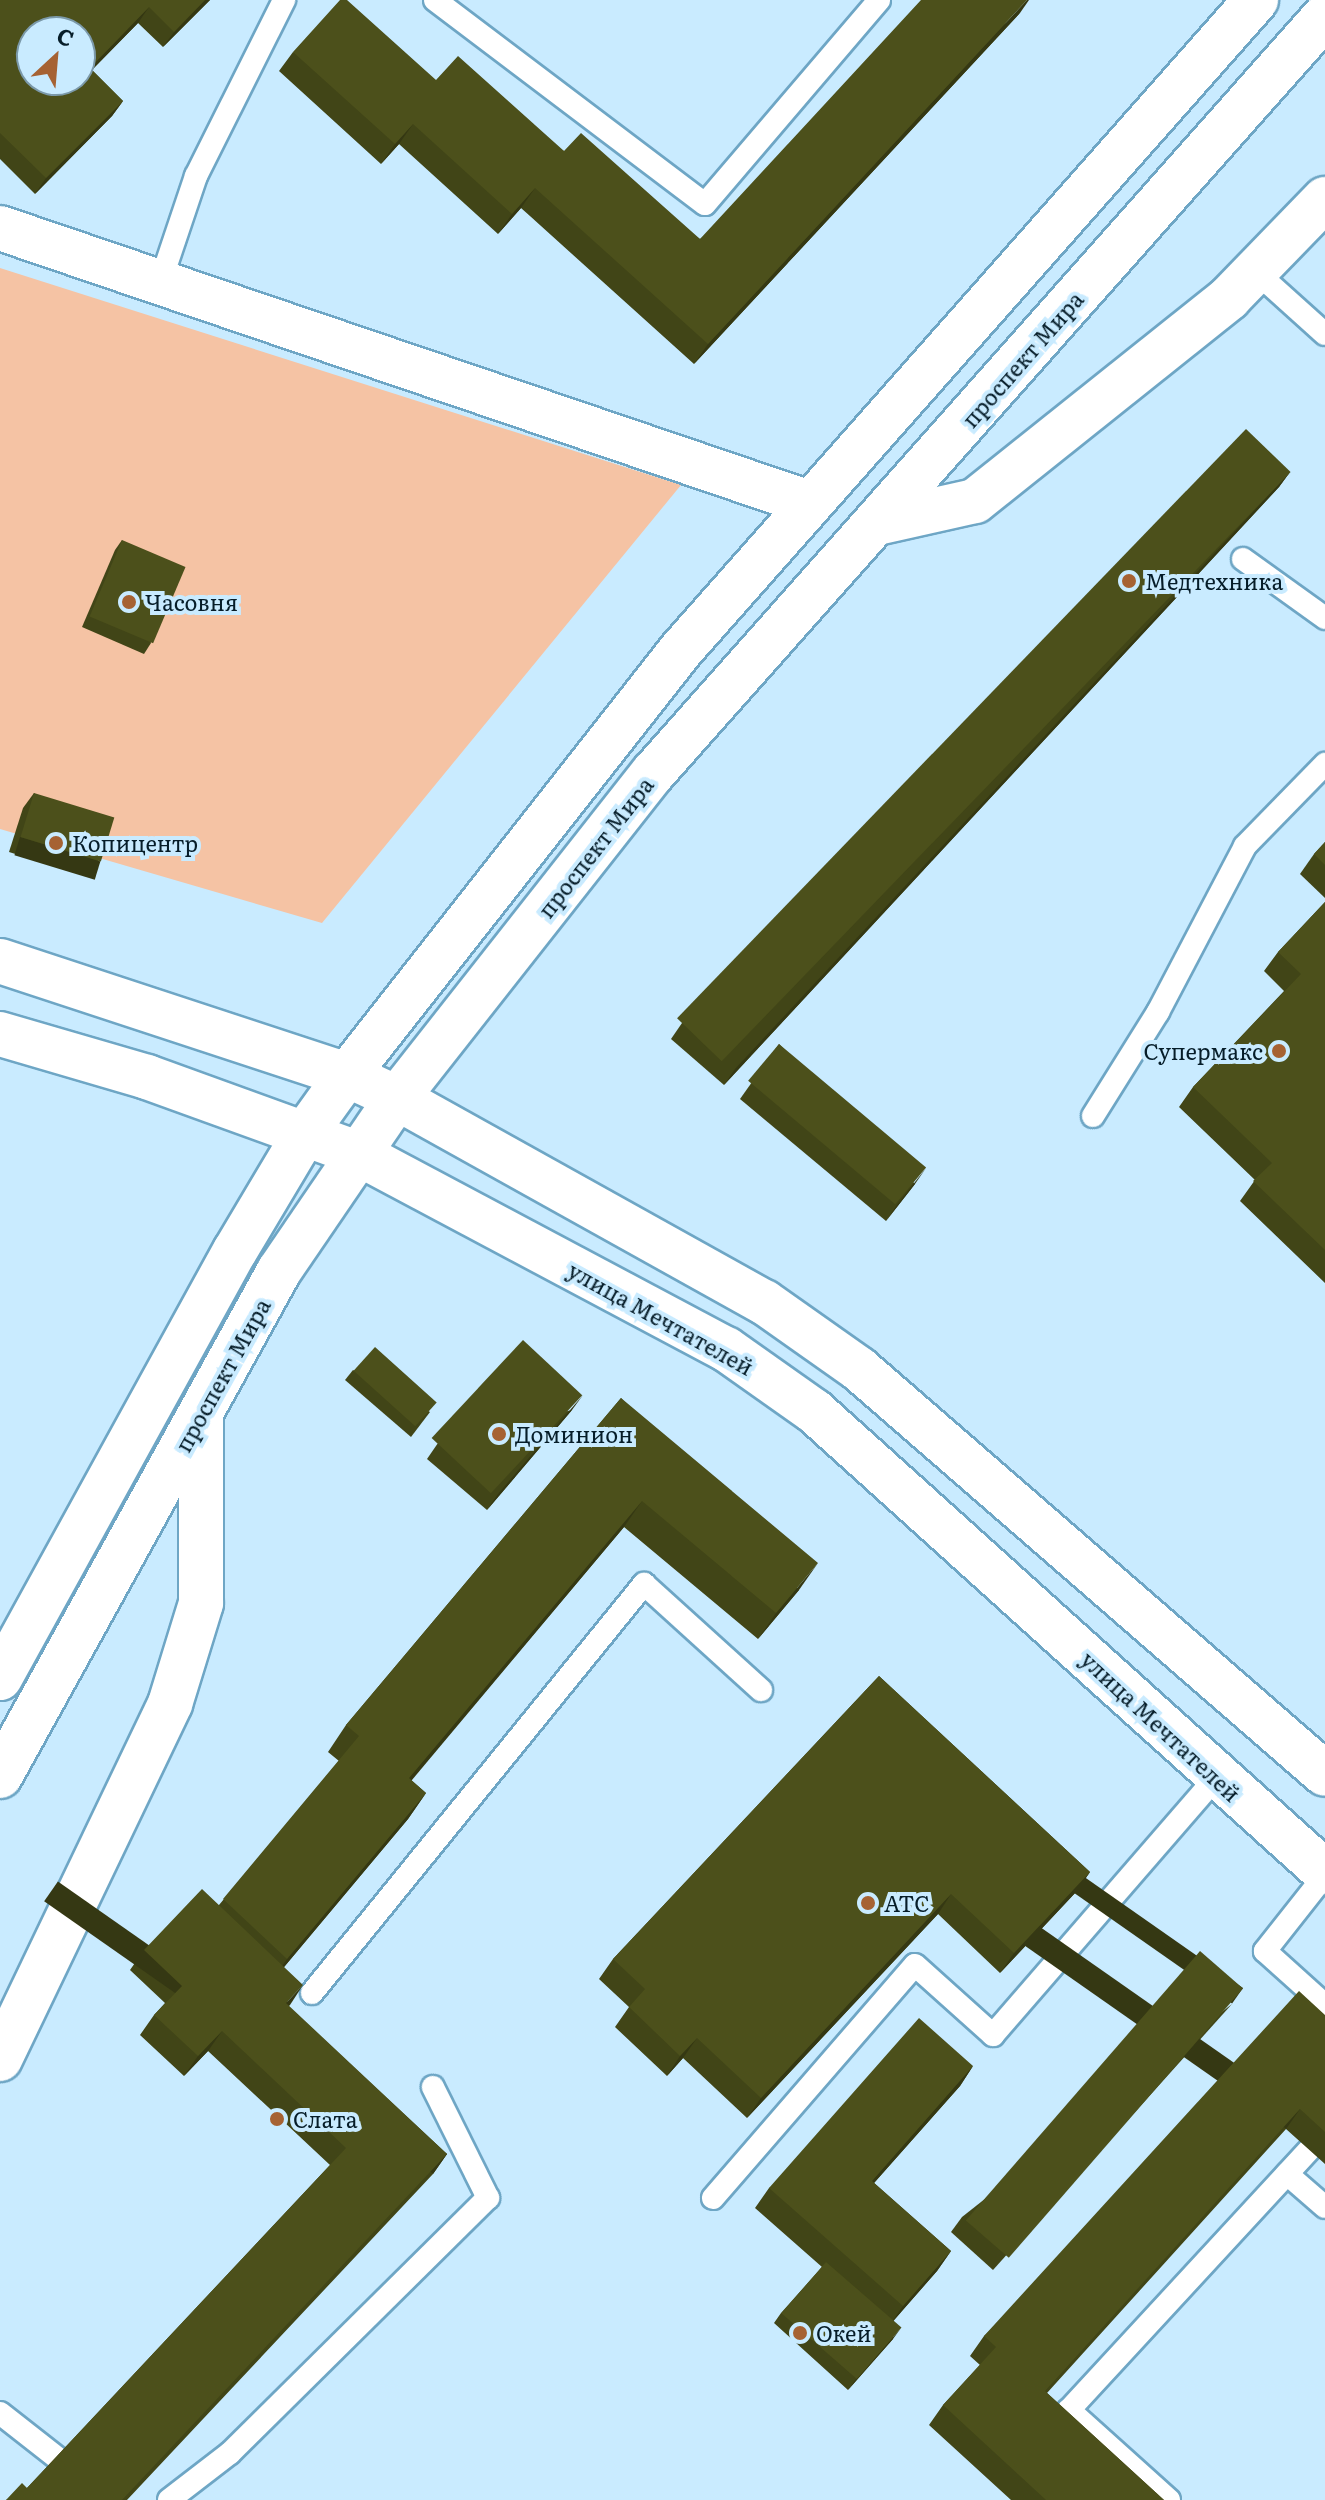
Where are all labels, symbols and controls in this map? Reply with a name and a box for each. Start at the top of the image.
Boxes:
north arrow [16,16,96,96]
text: С [52,18,80,54]
street label: проспект Мира [956,286,1088,432]
place label: Медтехника [1145,568,1283,594]
marker: Медтехника [1120,572,1138,590]
place label: Часовня [145,589,238,615]
marker: Часовня [120,593,138,611]
street label: проспект Мира [532,771,658,923]
place label: Копицентр [72,830,198,856]
marker: Копицентр [47,834,65,852]
place label: Супермакс [1143,1038,1263,1064]
marker: Супермакс [1270,1042,1288,1060]
street label: улица Мечтателей [564,1256,758,1380]
street label: проспект Мира [169,1294,275,1456]
place label: Доминион [515,1421,633,1447]
marker: Доминион [490,1425,508,1443]
street label: улица Мечтателей [1076,1646,1246,1806]
place label: АТС [884,1890,930,1916]
marker: АТС [859,1894,877,1912]
place label: Слата [293,2106,358,2132]
marker: Слата [268,2110,286,2128]
place label: Окей [816,2320,872,2346]
marker: Окей [791,2324,809,2342]

